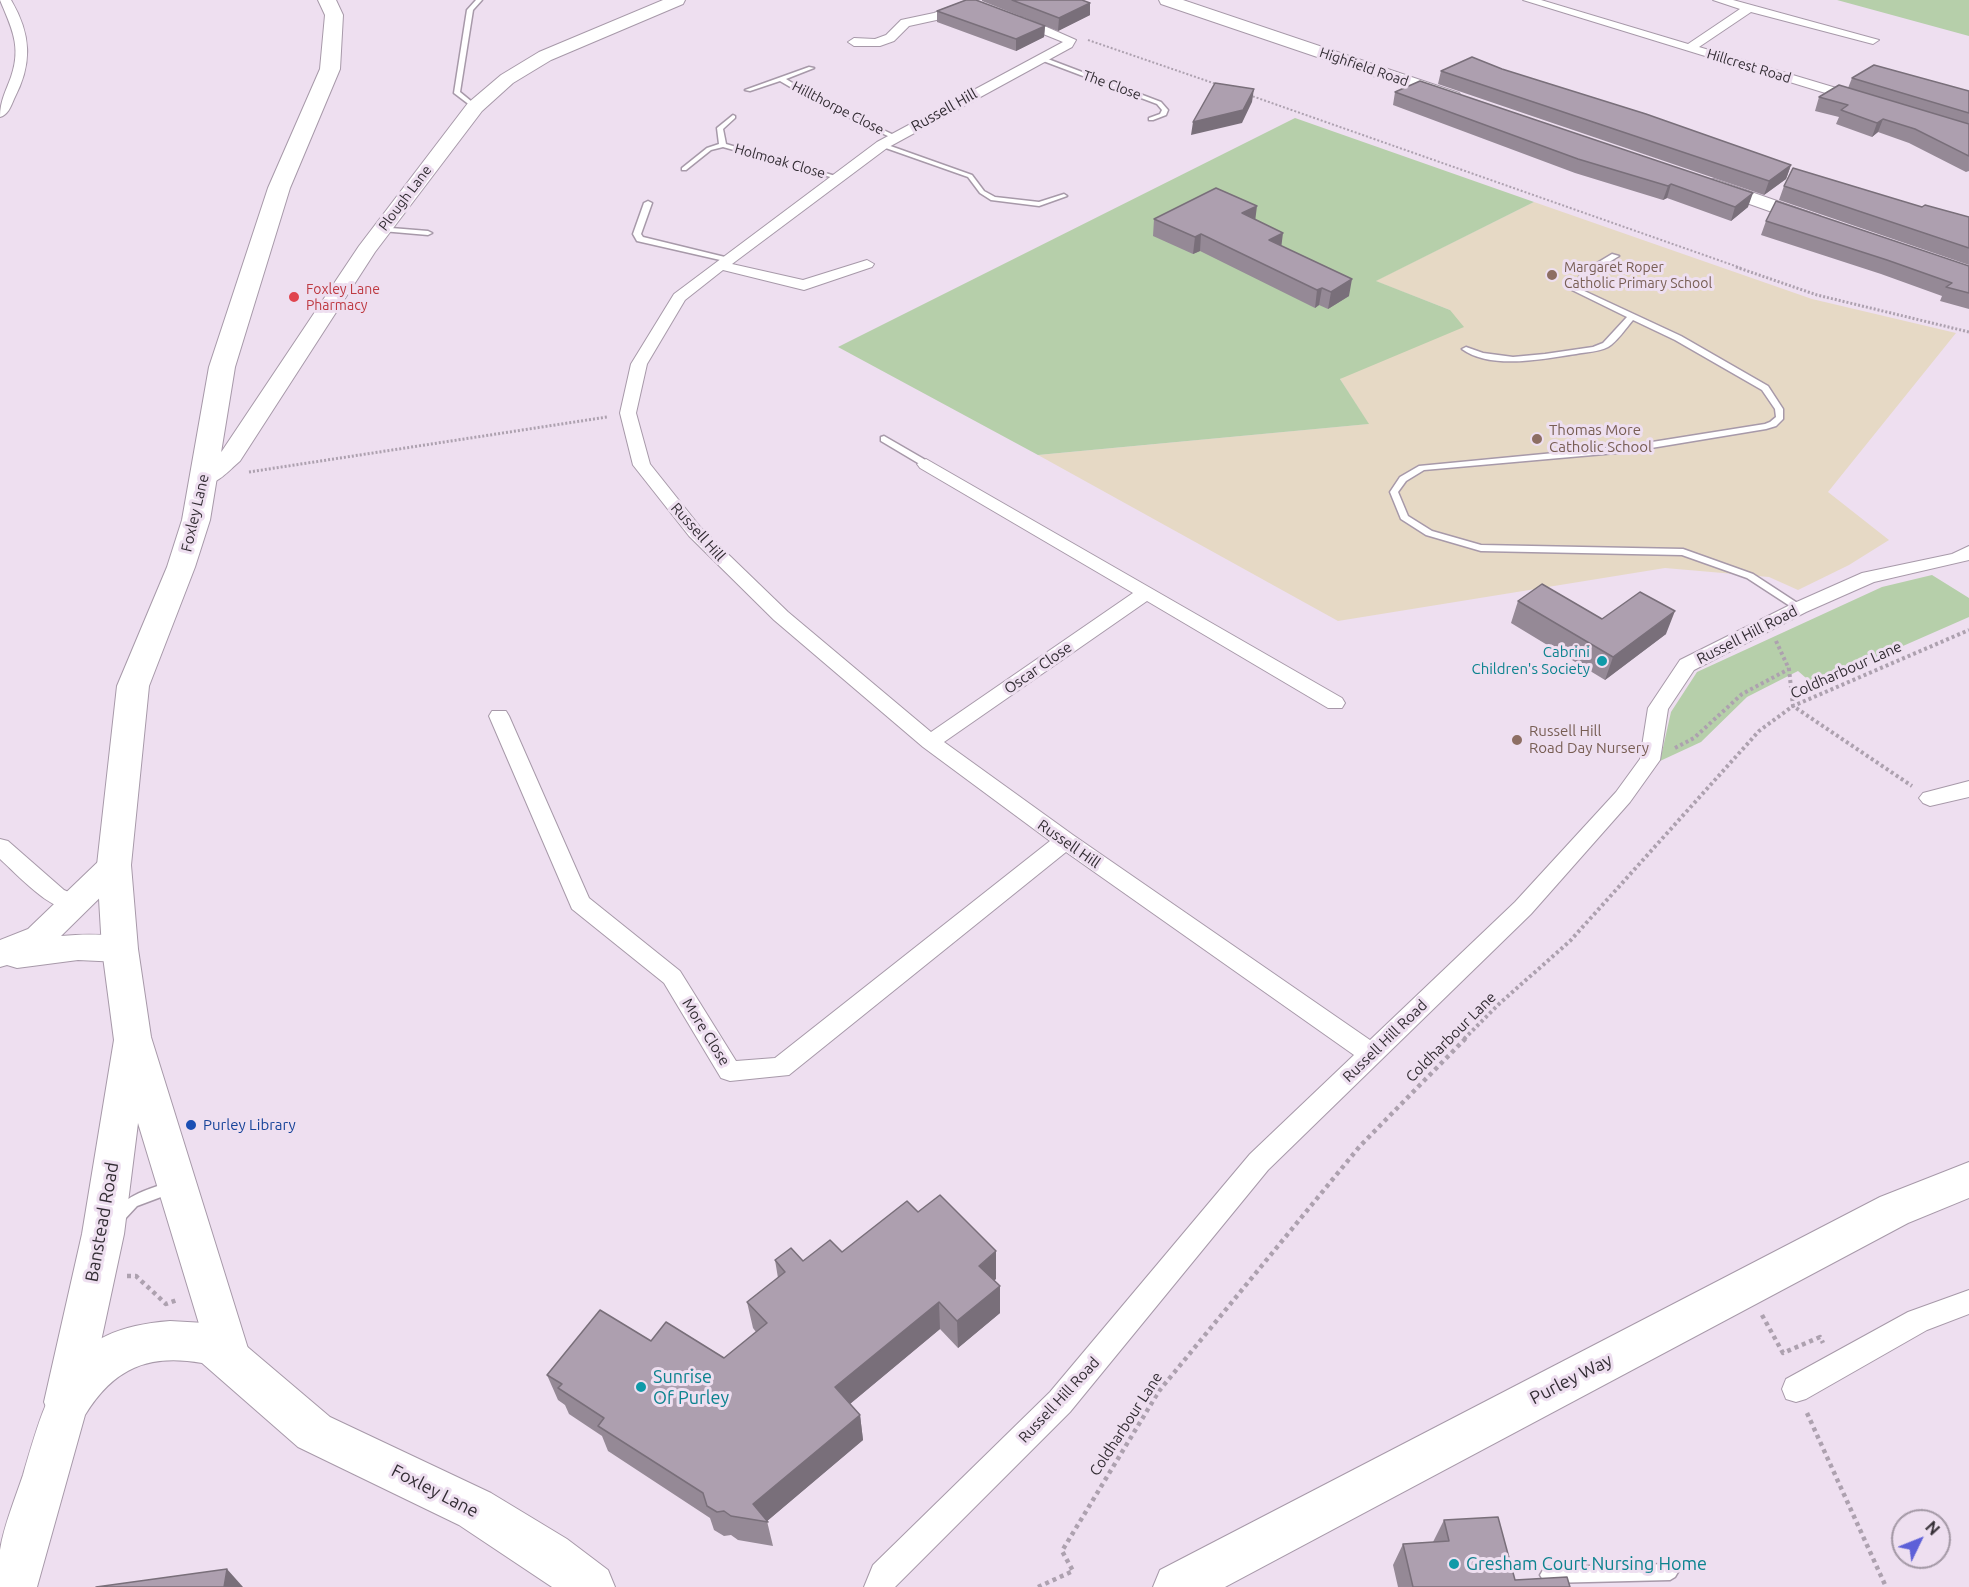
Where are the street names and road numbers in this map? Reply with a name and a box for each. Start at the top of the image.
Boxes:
street label: Highfield Road [1317,44,1411,90]
street label: Hillcrest Road [1705,45,1793,87]
street label: The Close [1080,67,1144,103]
street label: Hillthorpe Close [789,78,887,138]
street label: Russell Hill [908,85,980,135]
street label: Holmoak Close [733,140,827,182]
street label: Plough Lane [375,162,435,234]
street label: Foxley Lane [177,472,213,554]
street label: Russell Hill [667,499,729,565]
street label: Russell Hill Road [1694,602,1800,668]
street label: Coldharbour Lane [1787,637,1905,703]
street label: Oscar Close [1001,638,1075,698]
street label: Russell Hill [1034,816,1104,872]
street label: Coldharbour Lane [1402,988,1500,1086]
street label: More Close [678,995,734,1069]
street label: Russell Hill Road [1339,996,1431,1086]
street label: Banstead Road [81,1160,123,1284]
street label: Purley Way [1526,1349,1616,1409]
street label: Russell Hill Road [1015,1353,1103,1447]
street label: Coldharbour Lane [1086,1369,1166,1479]
street label: Foxley Lane [388,1460,482,1522]

